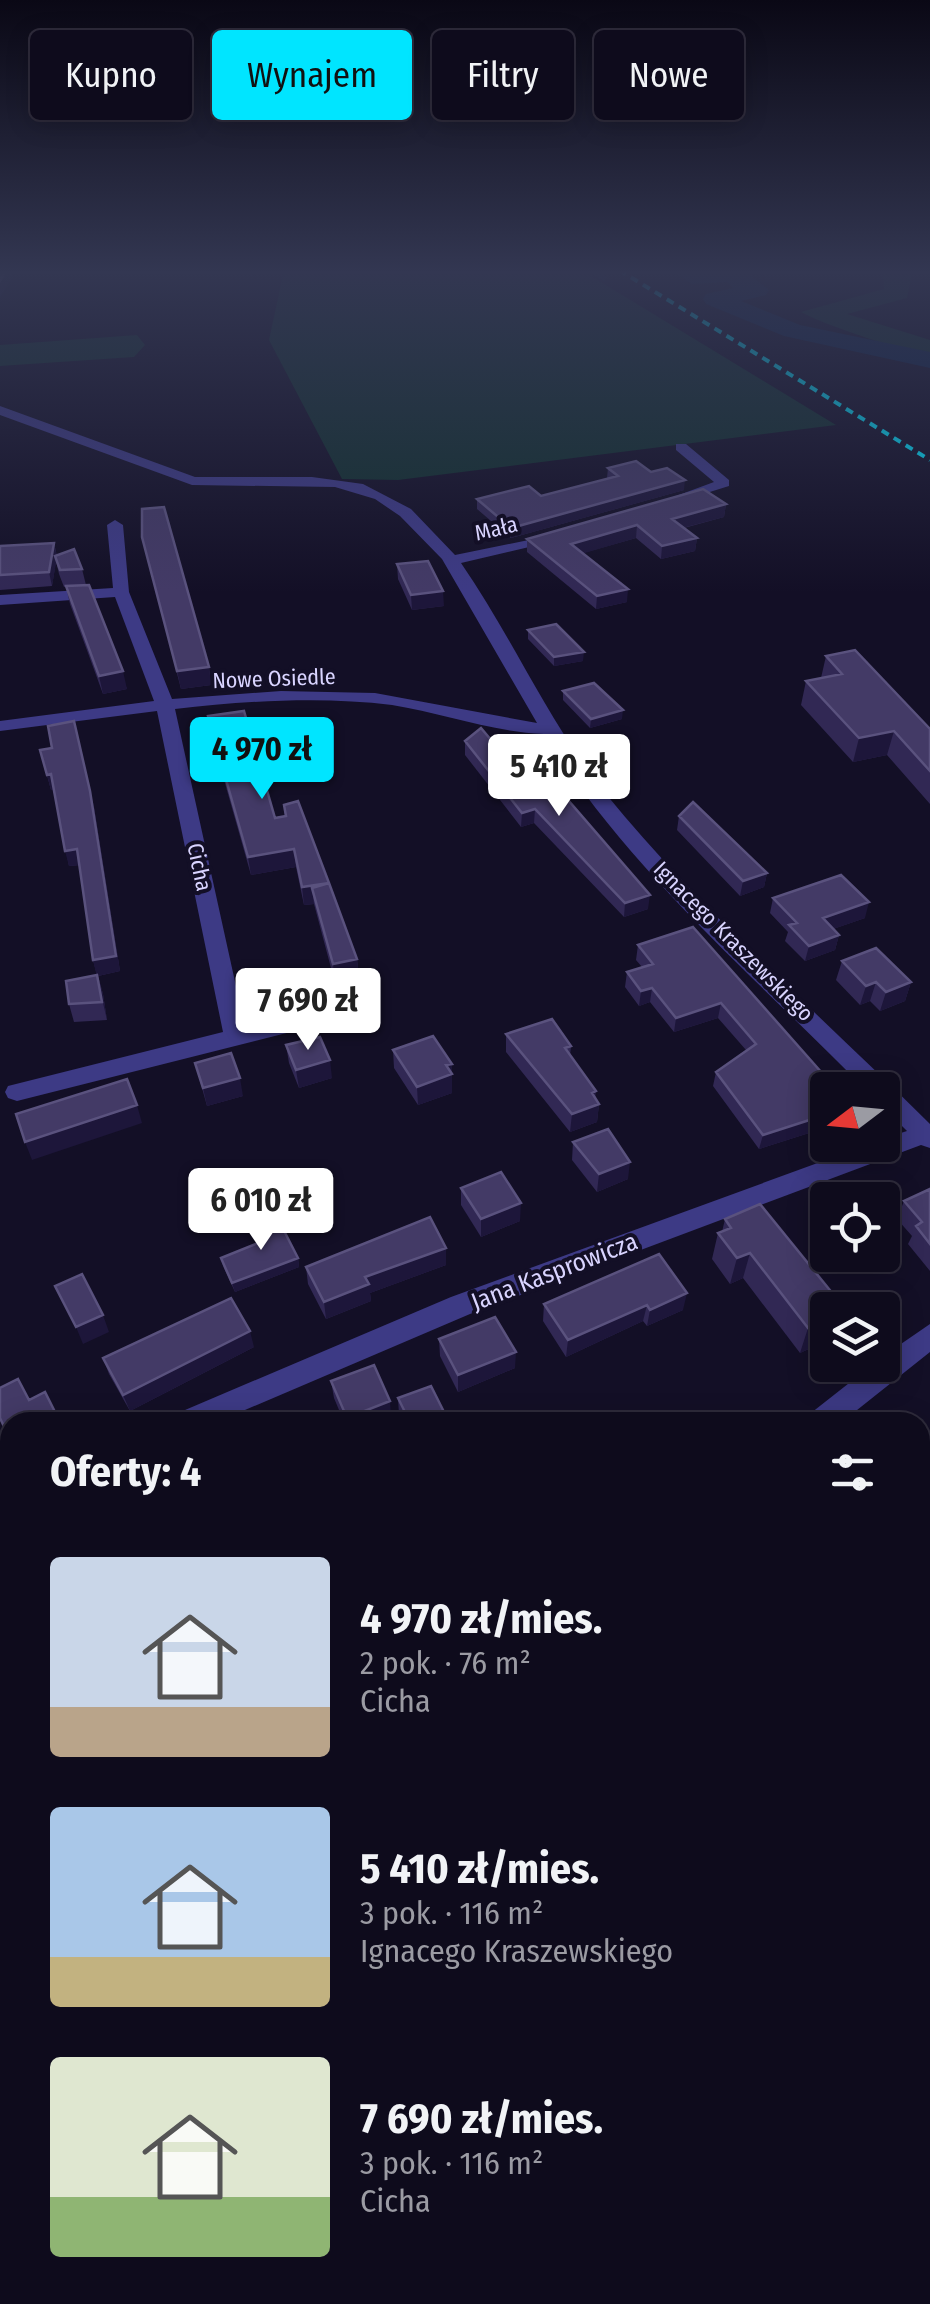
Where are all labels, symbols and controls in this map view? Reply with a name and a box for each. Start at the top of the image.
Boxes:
chip: Kupno [30,30,192,120]
chip: Wynajem [212,30,412,120]
chip: Filtry [432,30,574,120]
chip: Nowe [594,30,744,120]
street label: Mała [472,510,520,546]
street label: Nowe Osiedle [212,663,336,694]
pin: 4 970 zł [159,717,365,802]
text: 4 970 zł [212,730,312,768]
pin: 5 410 zł [456,734,662,819]
text: 5 410 zł [510,747,608,785]
street label: Cicha [181,841,218,894]
street label: Ignacego Kraszewskiego [648,856,819,1027]
pin: 7 690 zł [205,968,411,1053]
text: 7 690 zł [258,981,358,1019]
north arrow [810,1072,900,1162]
map controls [810,1072,900,1382]
pin: 6 010 zł [158,1168,364,1253]
text: 6 010 zł [210,1181,312,1219]
button: locate [810,1182,900,1272]
street label: Jana Kasprowicza [467,1226,642,1317]
button: layers [810,1292,900,1382]
icon: filters [825,1445,880,1500]
text: Oferty: 4 [50,1447,201,1497]
text: 4 970 zł/mies. [360,1594,602,1644]
icon: home [130,1597,250,1717]
text: 2 pok. · 76 m² [360,1644,531,1682]
text: Cicha [360,1682,431,1720]
text: 5 410 zł/mies. [360,1844,599,1894]
icon: home [130,1847,250,1967]
text: 3 pok. · 116 m² [360,1894,543,1932]
text: Ignacego Kraszewskiego [360,1932,673,1970]
text: 7 690 zł/mies. [360,2094,603,2144]
icon: home [130,2097,250,2217]
text: 3 pok. · 116 m² [360,2144,543,2182]
text: Cicha [360,2182,431,2220]

